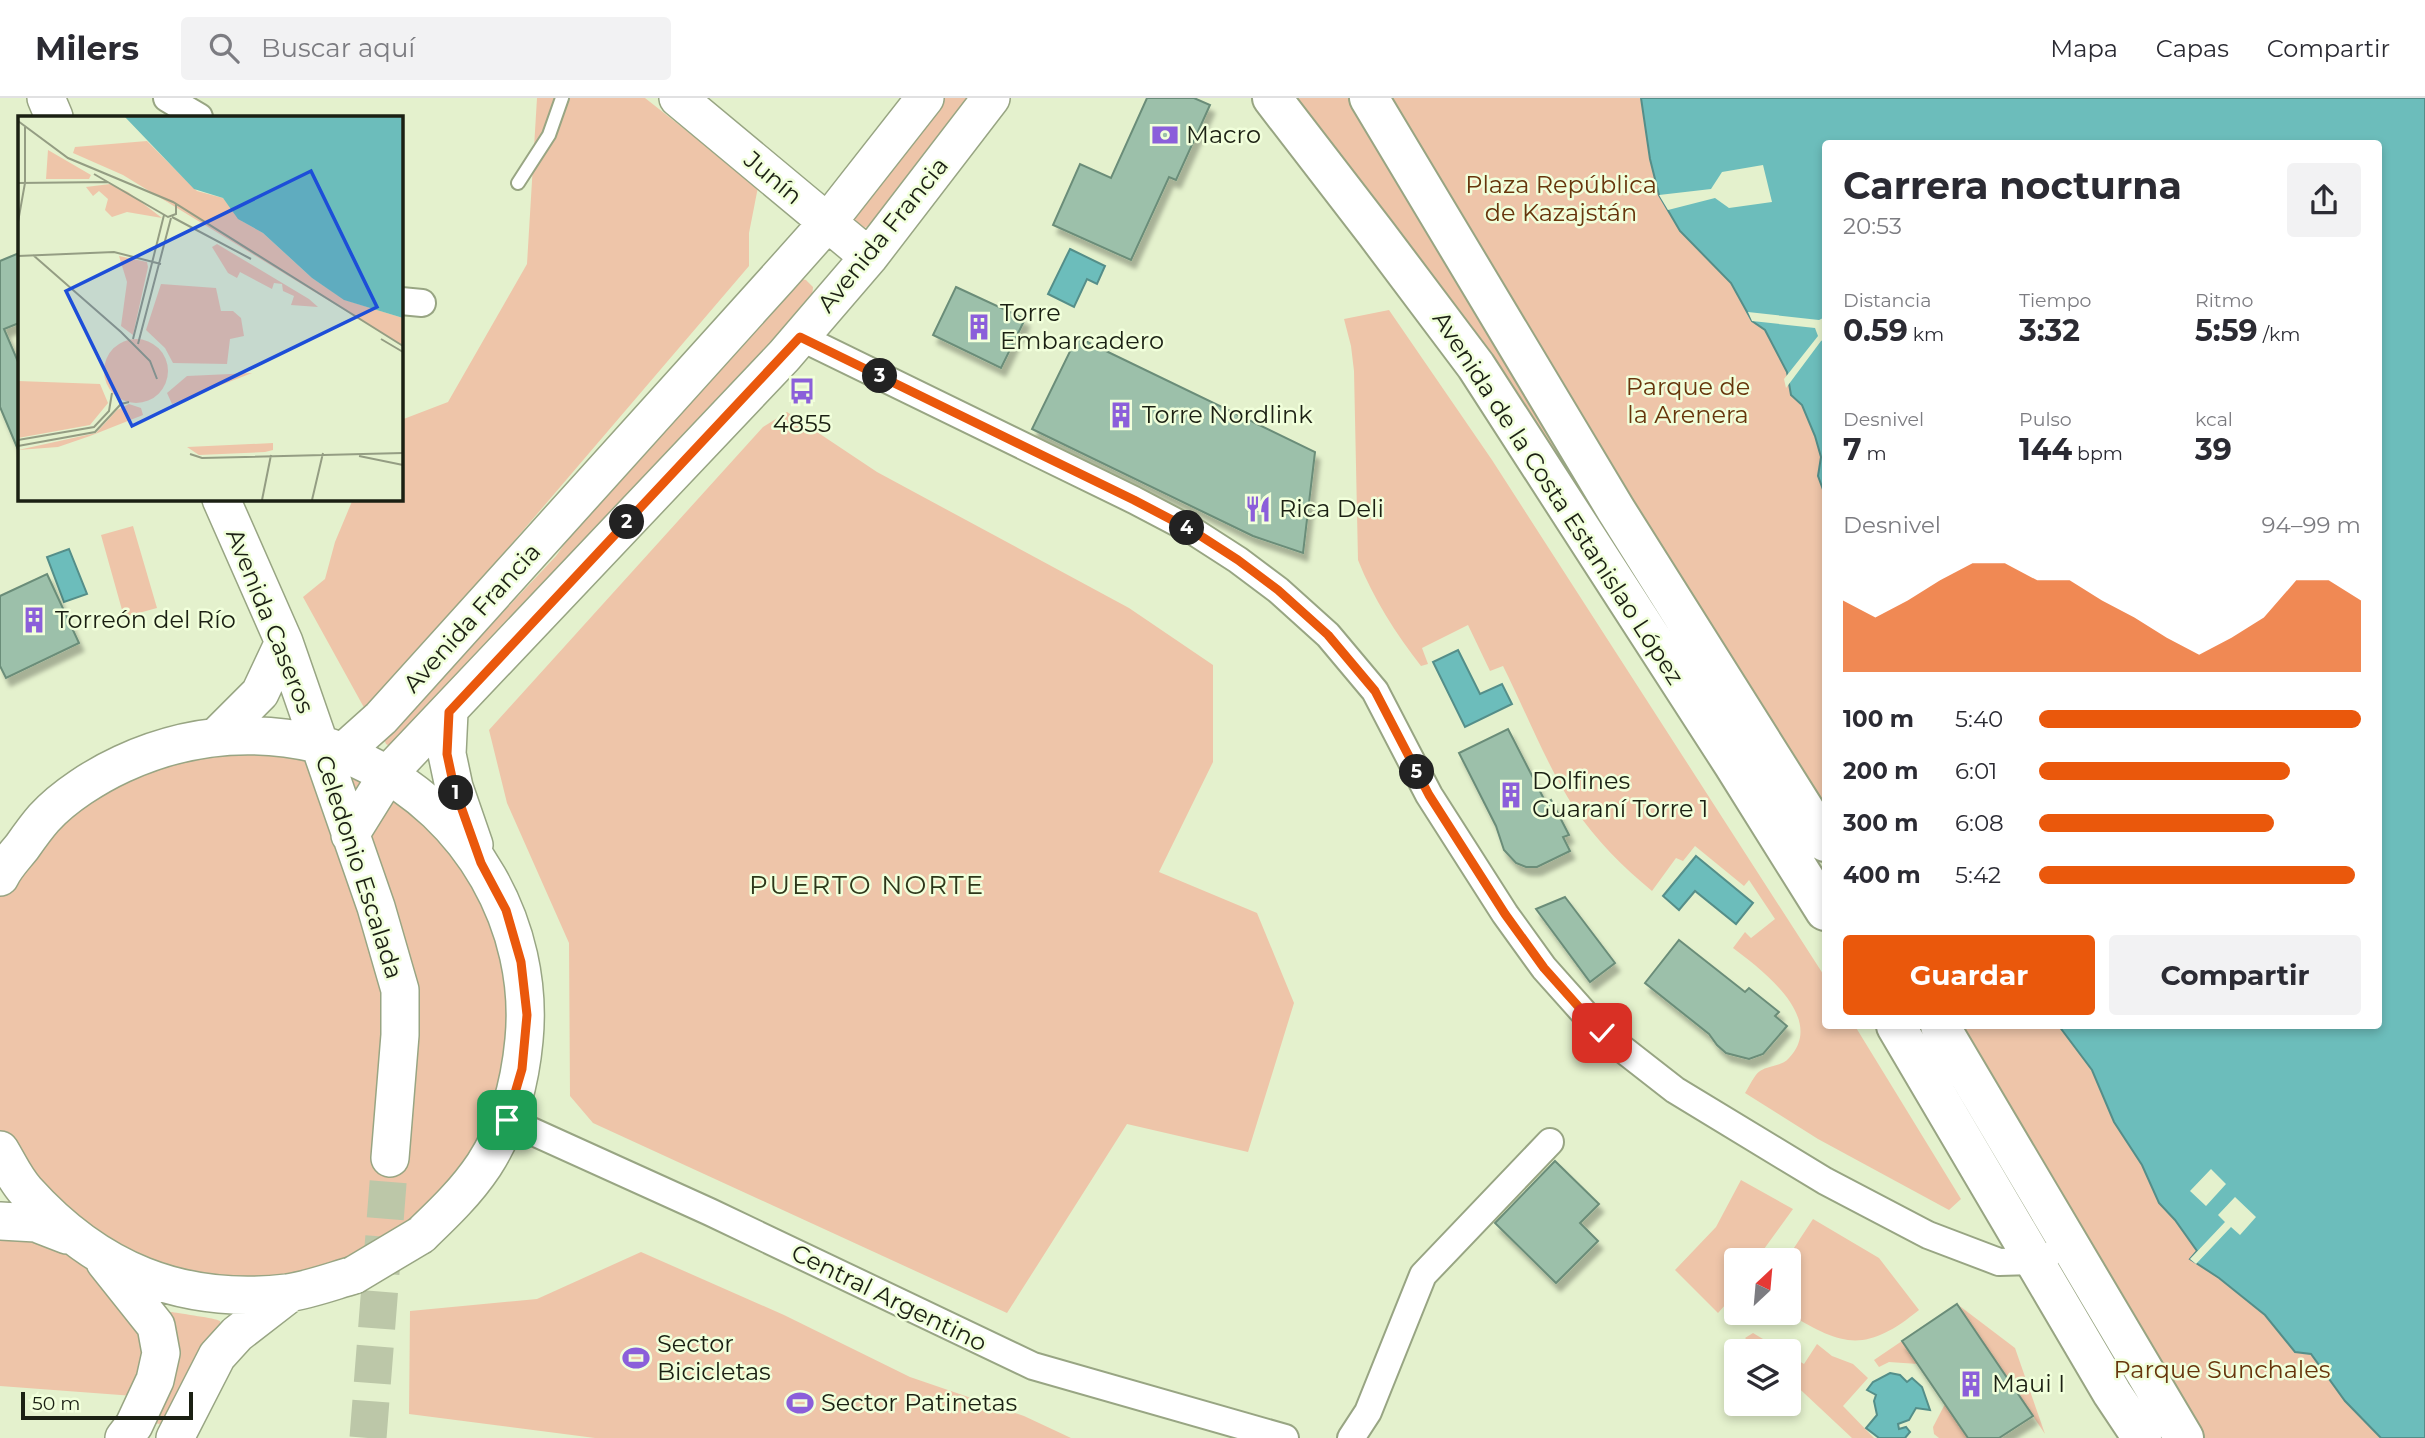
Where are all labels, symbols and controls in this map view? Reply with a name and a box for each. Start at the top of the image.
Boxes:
search box [181,17,671,80]
text: Milers [35,28,139,68]
icon: search [205,29,243,67]
text: Buscar aquí [261,32,415,64]
text: Mapa [2050,34,2118,63]
text: Capas [2156,34,2229,63]
text: Compartir [2267,34,2390,63]
inset map [18,116,402,500]
bank icon: Macro [1150,120,1180,150]
place label: Macro [1186,120,1261,149]
street label: Junín [738,144,808,210]
street label: Avenida Francia [811,151,954,318]
text: Carrera nocturna [1843,162,2182,209]
button: share [2287,163,2361,237]
park label: Plaza República de Kazajstán [1465,170,1657,227]
text: 20:53 [1843,212,1902,240]
text: Distancia [1843,289,1931,312]
text: Tiempo [2019,289,2091,312]
text: Ritmo [2195,289,2253,312]
place label: Torre Embarcadero [1000,298,1164,355]
street label: Avenida de la Costa Estanislao López [1427,306,1690,690]
building icon: Torre Embarcadero [964,312,994,342]
text: 0.59 [1843,312,1908,349]
text: 3:32 [2019,312,2080,349]
text: 5:59 [2195,312,2258,349]
text: km [1908,323,1944,346]
text: /km [2258,323,2301,346]
pin: 3 [862,358,898,394]
text: 3 [874,364,885,387]
park label: Parque de la Arenera [1626,372,1750,429]
bus stop icon: 4855 [787,376,817,406]
building icon: Torre Nordlink [1106,400,1136,430]
place label: Torre Nordlink [1142,400,1313,429]
text: Desnivel [1843,408,1924,431]
text: Pulso [2019,408,2072,431]
text: kcal [2195,408,2233,431]
place label: 4855 [773,409,831,438]
text: 7 [1843,431,1862,468]
text: 144 [2019,431,2072,468]
text: 39 [2195,431,2232,468]
text: m [1862,442,1887,465]
text: bpm [2072,442,2123,465]
restaurant icon: Rica Deli [1243,494,1273,524]
place label: Rica Deli [1279,494,1384,523]
pin: 2 [610,504,644,540]
text: 2 [621,510,632,533]
pin: 4 [1170,510,1204,546]
text: Desnivel [1843,511,1941,539]
text: 94–99 m [2262,511,2361,539]
text: 4 [1180,516,1193,539]
street label: Avenida Caseros [220,524,321,717]
street label: Avenida Francia [397,537,546,698]
building icon: Torreón del Río [19,605,49,635]
place label: Torreón del Río [55,605,236,634]
text: 100 m [1843,705,1914,733]
text: 5:40 [1955,705,2003,733]
street label: Celedonio Escalada [310,751,409,982]
pin: 5 [1400,754,1434,790]
text: 200 m [1843,757,1918,785]
text: 6:01 [1955,757,1997,785]
text: 5 [1411,760,1422,783]
place label: Dolfines Guaraní Torre 1 [1532,766,1708,823]
pin: 1 [438,776,474,810]
building icon: Dolfines Guaraní Torre 1 [1496,780,1526,810]
text: 1 [452,781,459,804]
text: 300 m [1843,809,1919,837]
text: 6:08 [1955,809,2004,837]
text: 400 m [1843,861,1921,889]
text: 5:42 [1955,861,2001,889]
district label: PUERTO NORTE [749,869,985,901]
button: Guardar [1843,935,2095,1015]
button: Compartir [2109,935,2361,1015]
pin [1572,1003,1632,1063]
icon: check [1583,1014,1621,1052]
pin [477,1090,537,1150]
icon: arrive [488,1101,526,1139]
street label: Central Argentino [787,1238,992,1357]
north arrow [1724,1248,1801,1325]
map controls [1724,1248,1801,1416]
place label: Sector Bicicletas [657,1329,771,1386]
button: layers [1724,1339,1801,1416]
sports icon: Sector Bicicletas [621,1343,651,1373]
park label: Parque Sunchales [2113,1355,2331,1384]
building icon: Maui I [1956,1369,1986,1399]
place label: Maui I [1992,1369,2065,1398]
sports icon: Sector Patinetas [785,1388,815,1418]
place label: Sector Patinetas [821,1388,1017,1417]
scale bar [21,1389,192,1421]
text: 50 m [32,1392,80,1415]

